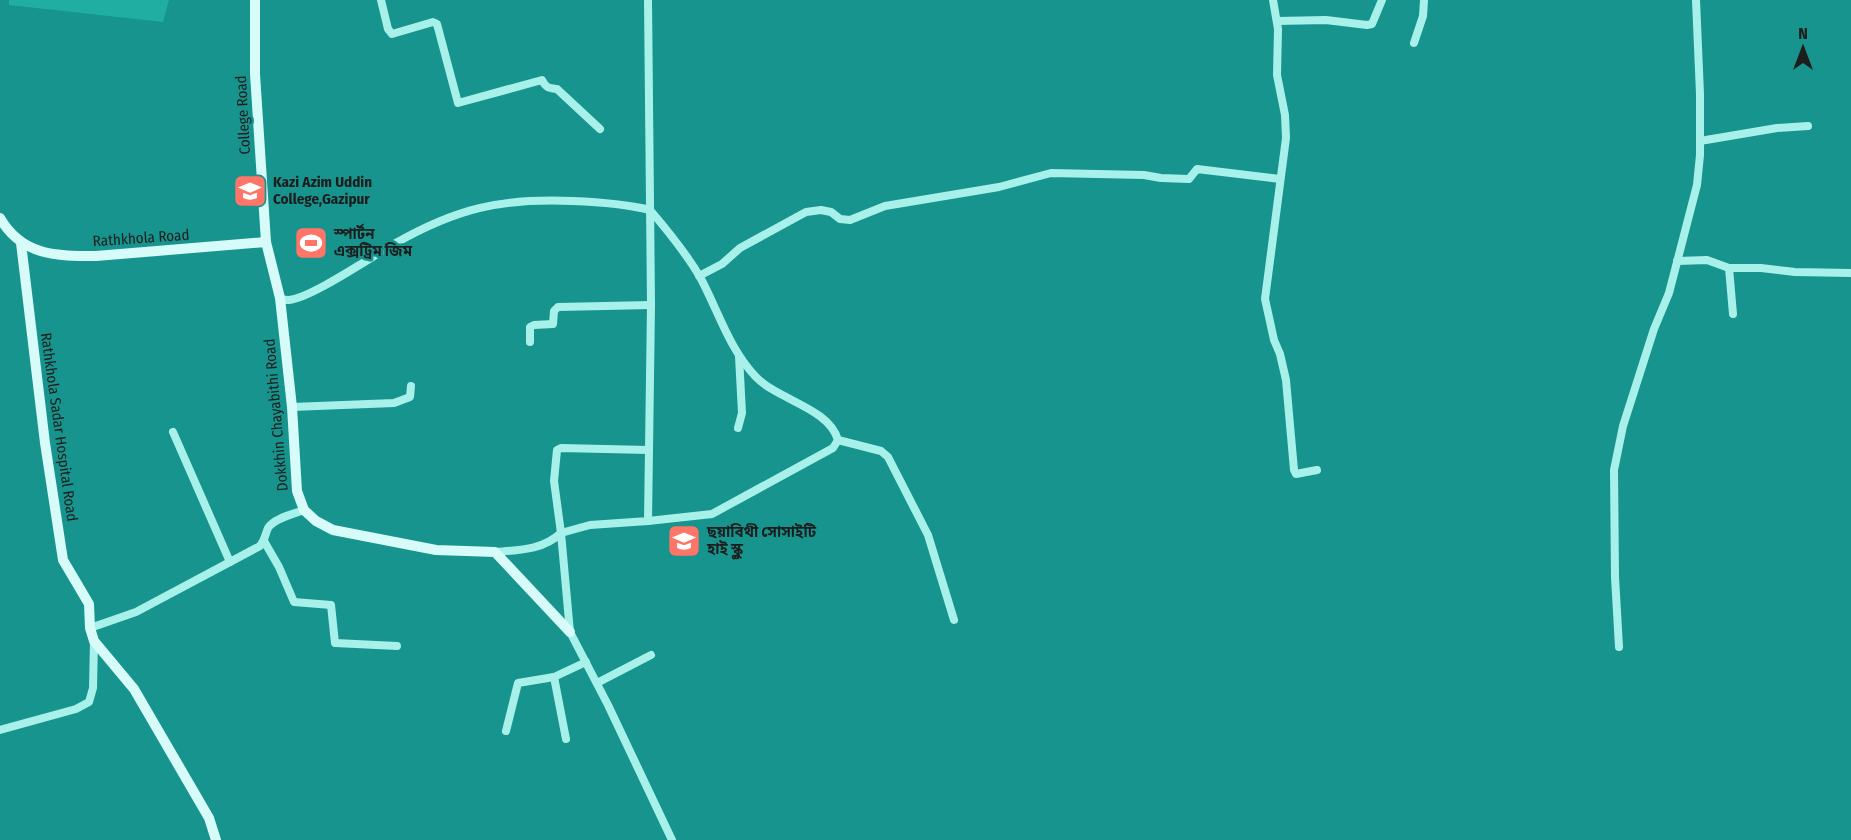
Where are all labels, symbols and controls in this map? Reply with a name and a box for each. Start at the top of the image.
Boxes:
north arrow [1773,18,1833,78]
text: N [1798,24,1808,43]
street label: College Road [232,75,254,155]
school or university icon: Kazi Azim Uddin College,Gazipur [232,173,268,209]
place label: Kazi Azim Uddin College,Gazipur [273,173,372,208]
place label: স্পার্টন এক্সট্রিম জিম [333,223,413,260]
sports icon: স্পার্টন এক্সট্রিম জিম [293,225,329,261]
street label: Rathkhola Road [92,226,190,250]
street label: Rathkhola Sadar Hospital Road [37,331,81,523]
street label: Dokkhin Chayabithi Road [260,338,292,492]
place label: ছয়াবিথী সোসাইটি হাই স্কুল [706,522,817,560]
school or university icon: ছয়াবিথী সোসাইটি হাই স্কুল [666,523,702,559]

